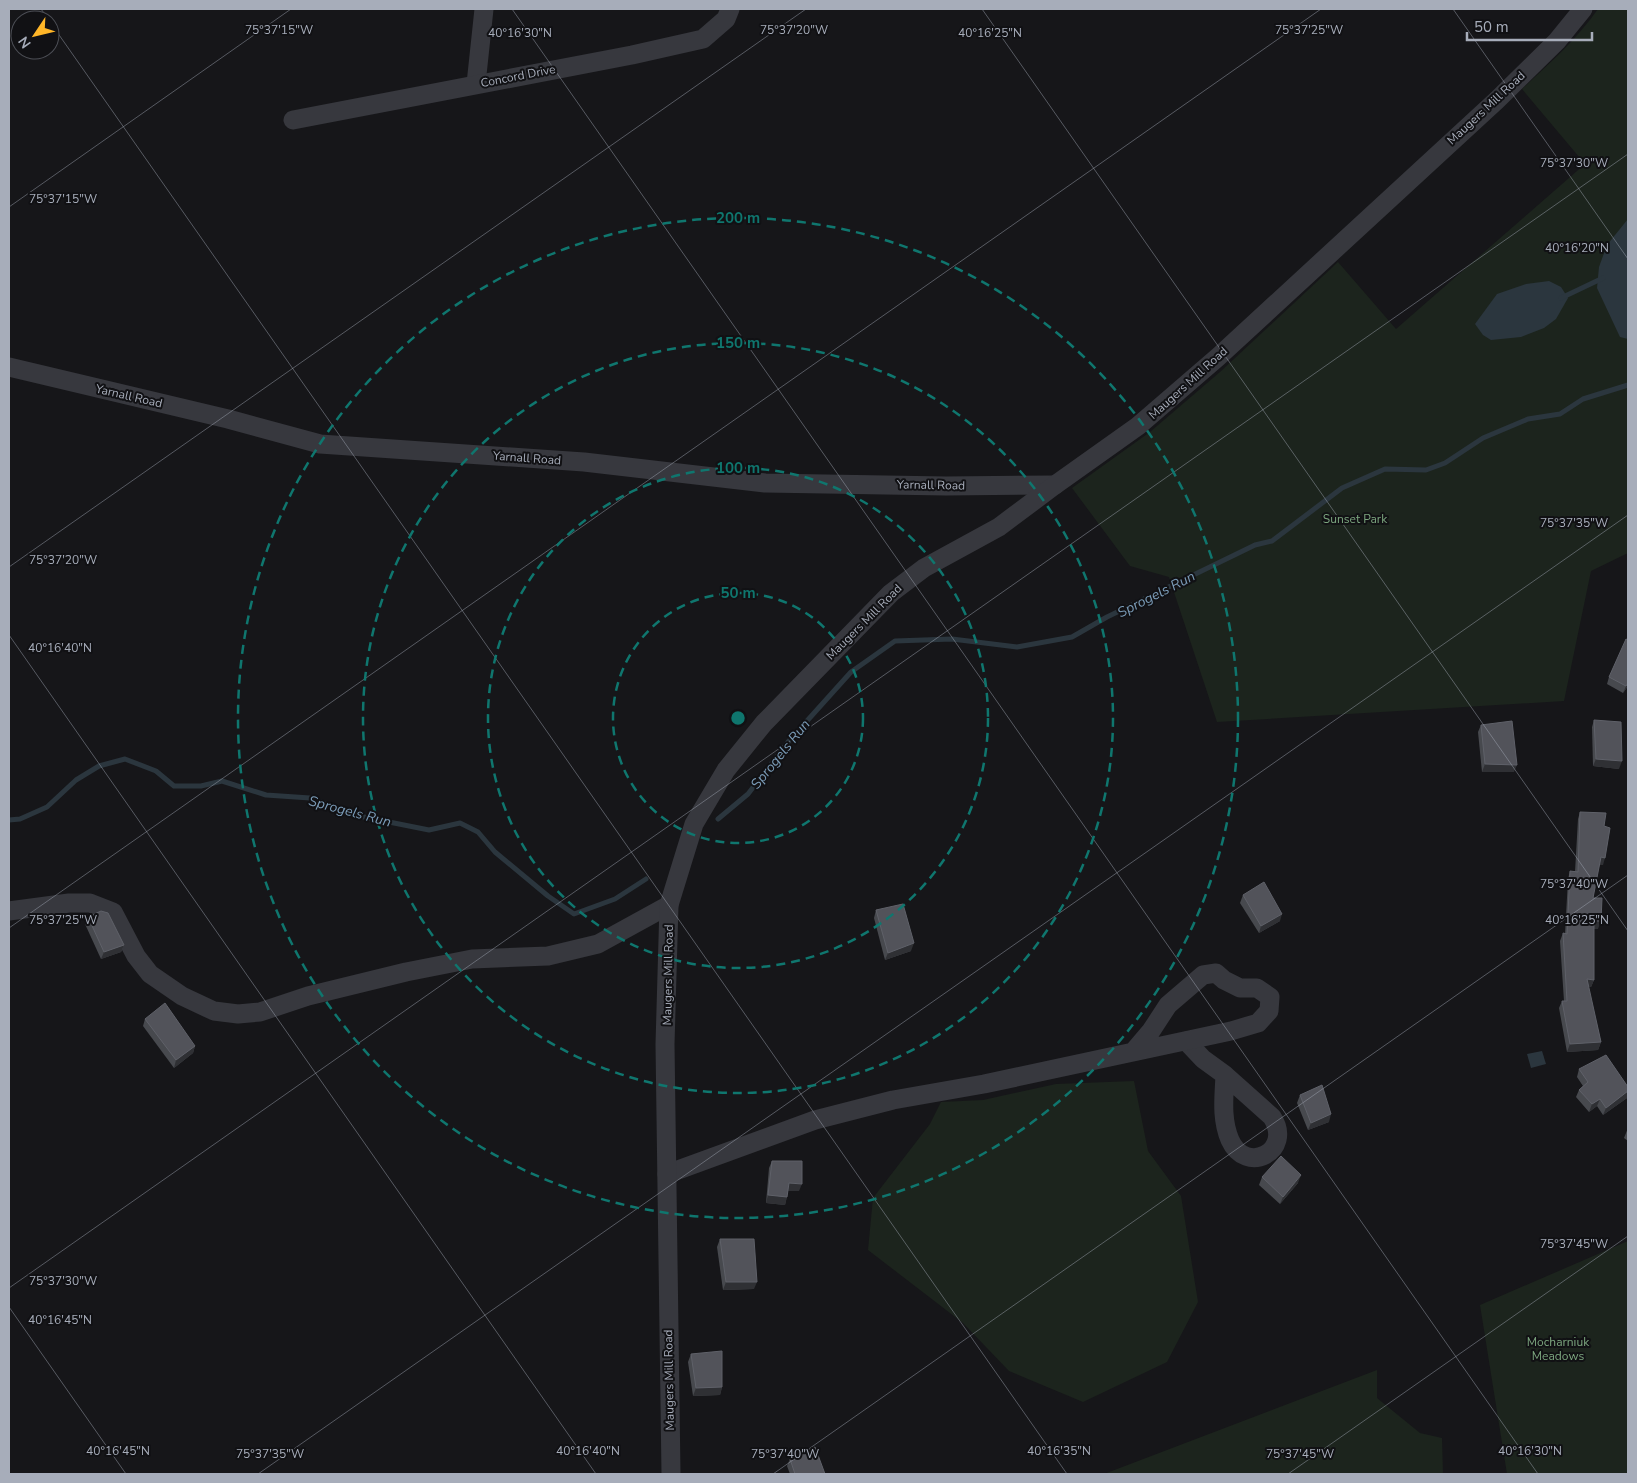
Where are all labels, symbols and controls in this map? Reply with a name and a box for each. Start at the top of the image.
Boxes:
north arrow [10,10,60,60]
scale bar [1467,10,1592,42]
text: 50 m [1474,17,1509,37]
text: 75°37'15"W [245,22,313,38]
text: 75°37'20"W [760,22,828,38]
text: 75°37'25"W [1275,22,1343,38]
text: 40°16'30"N [488,25,552,41]
text: 40°16'25"N [958,25,1022,41]
text: N [14,32,36,52]
street label: Concord Drive [479,61,557,91]
street label: Maugers Mill Road [1444,68,1528,148]
text: 75°37'30"W [1540,155,1608,171]
text: 75°37'15"W [29,191,97,207]
text: 200 m [716,208,760,228]
text: 40°16'20"N [1545,240,1609,256]
text: 150 m [716,333,760,353]
street label: Maugers Mill Road [1145,343,1231,423]
street label: Yarnall Road [93,380,164,411]
street label: Yarnall Road [491,448,562,468]
text: 100 m [716,458,760,478]
street label: Yarnall Road [896,476,965,494]
park label: Sunset Park [1323,511,1388,527]
text: 75°37'35"W [1540,515,1608,531]
text: 75°37'20"W [29,552,97,568]
water label: Sprogels Run [1114,567,1198,622]
street label: Maugers Mill Road [823,581,905,663]
text: 50 m [720,583,756,603]
text: 40°16'40"N [28,640,92,656]
centre of rings [729,709,747,727]
water label: Sprogels Run [746,715,814,793]
water label: Sprogels Run [306,791,393,832]
text: 75°37'40"W [1540,876,1608,892]
text: 75°37'25"W [29,912,97,928]
text: 40°16'25"N [1545,912,1609,928]
street label: Maugers Mill Road [659,924,677,1026]
text: 75°37'45"W [1540,1236,1608,1252]
text: 75°37'30"W [29,1273,97,1289]
text: 40°16'45"N [28,1312,92,1328]
street label: Maugers Mill Road [660,1329,678,1431]
park label: Mocharniuk Meadows [1527,1334,1590,1364]
text: 40°16'45"N [86,1443,150,1459]
text: 40°16'40"N [556,1443,620,1459]
text: 40°16'35"N [1027,1443,1091,1459]
text: 40°16'30"N [1498,1443,1562,1459]
text: 75°37'35"W [236,1446,304,1462]
text: 75°37'40"W [751,1446,819,1462]
text: 75°37'45"W [1266,1446,1334,1462]

